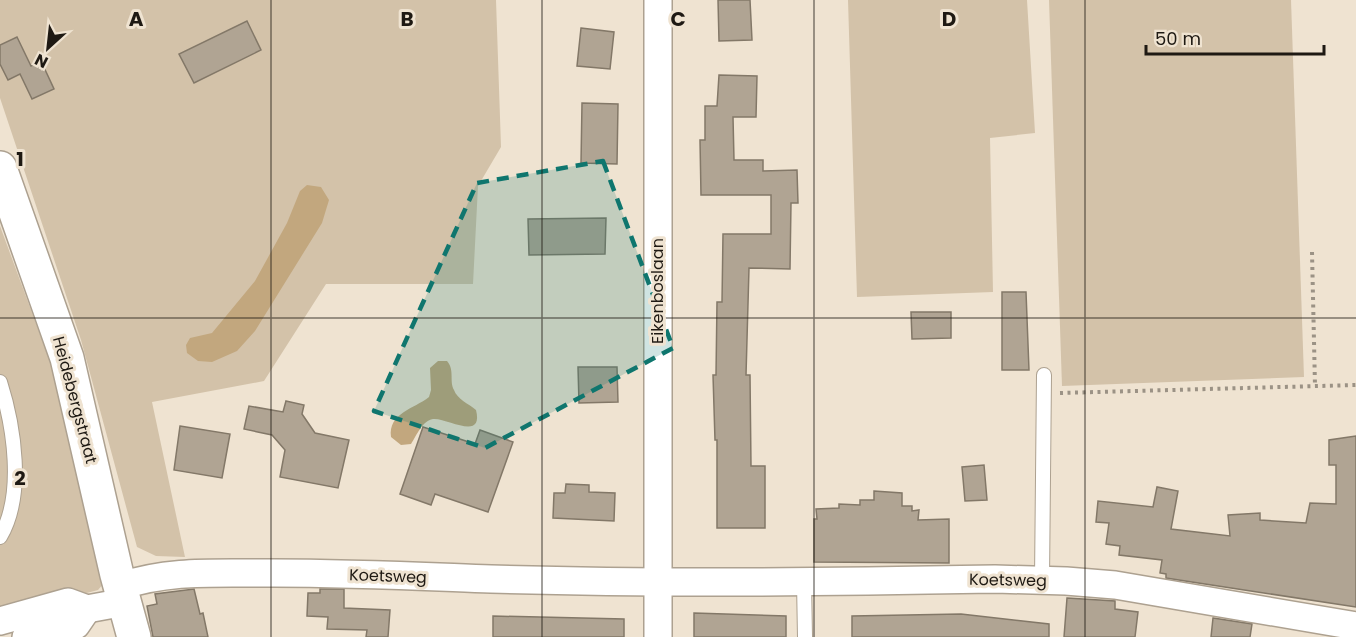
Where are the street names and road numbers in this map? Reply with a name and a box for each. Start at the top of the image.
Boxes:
street label: Eikenboslaan [646,238,669,344]
street label: Heidebergstraat [47,334,103,466]
street label: Koetsweg [349,563,427,589]
street label: Koetsweg [969,568,1047,592]

